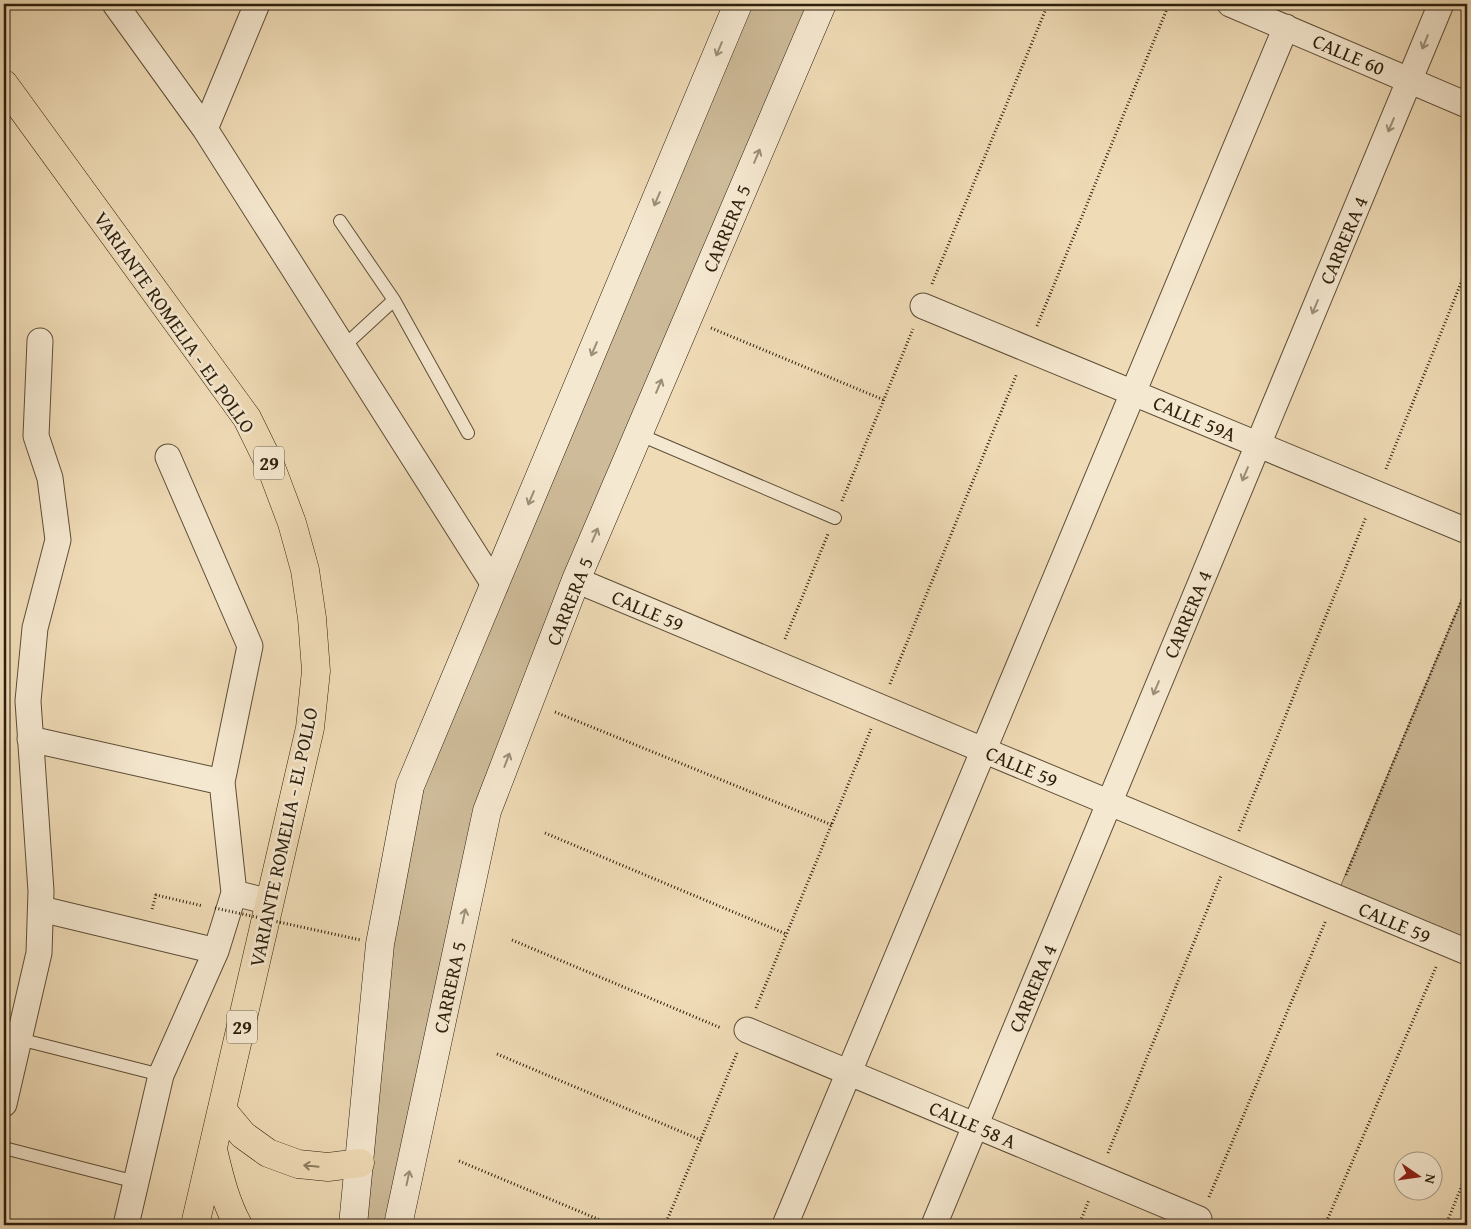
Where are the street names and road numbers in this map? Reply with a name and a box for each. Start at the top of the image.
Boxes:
street label: CALLE 60 [1308,26,1390,82]
street label: CARRERA 5 [694,179,758,277]
street label: CARRERA 4 [1311,191,1375,289]
street label: VARIANTE ROMELIA - EL POLLO [87,205,263,439]
street label: CALLE 59A [1149,387,1241,449]
road number: 29 [254,446,284,479]
street label: CARRERA 5 [538,552,600,650]
street label: CARRERA 4 [1155,565,1219,663]
street label: CALLE 59 [607,582,689,638]
street label: VARIANTE ROMELIA - EL POLLO [241,705,325,969]
street label: CALLE 59 [981,738,1063,794]
street label: CALLE 59 [1354,894,1436,950]
street label: CARRERA 5 [425,938,473,1036]
street label: CARRERA 4 [1000,939,1064,1037]
road number: 29 [227,1010,257,1044]
street label: CALLE 58 A [925,1093,1021,1155]

